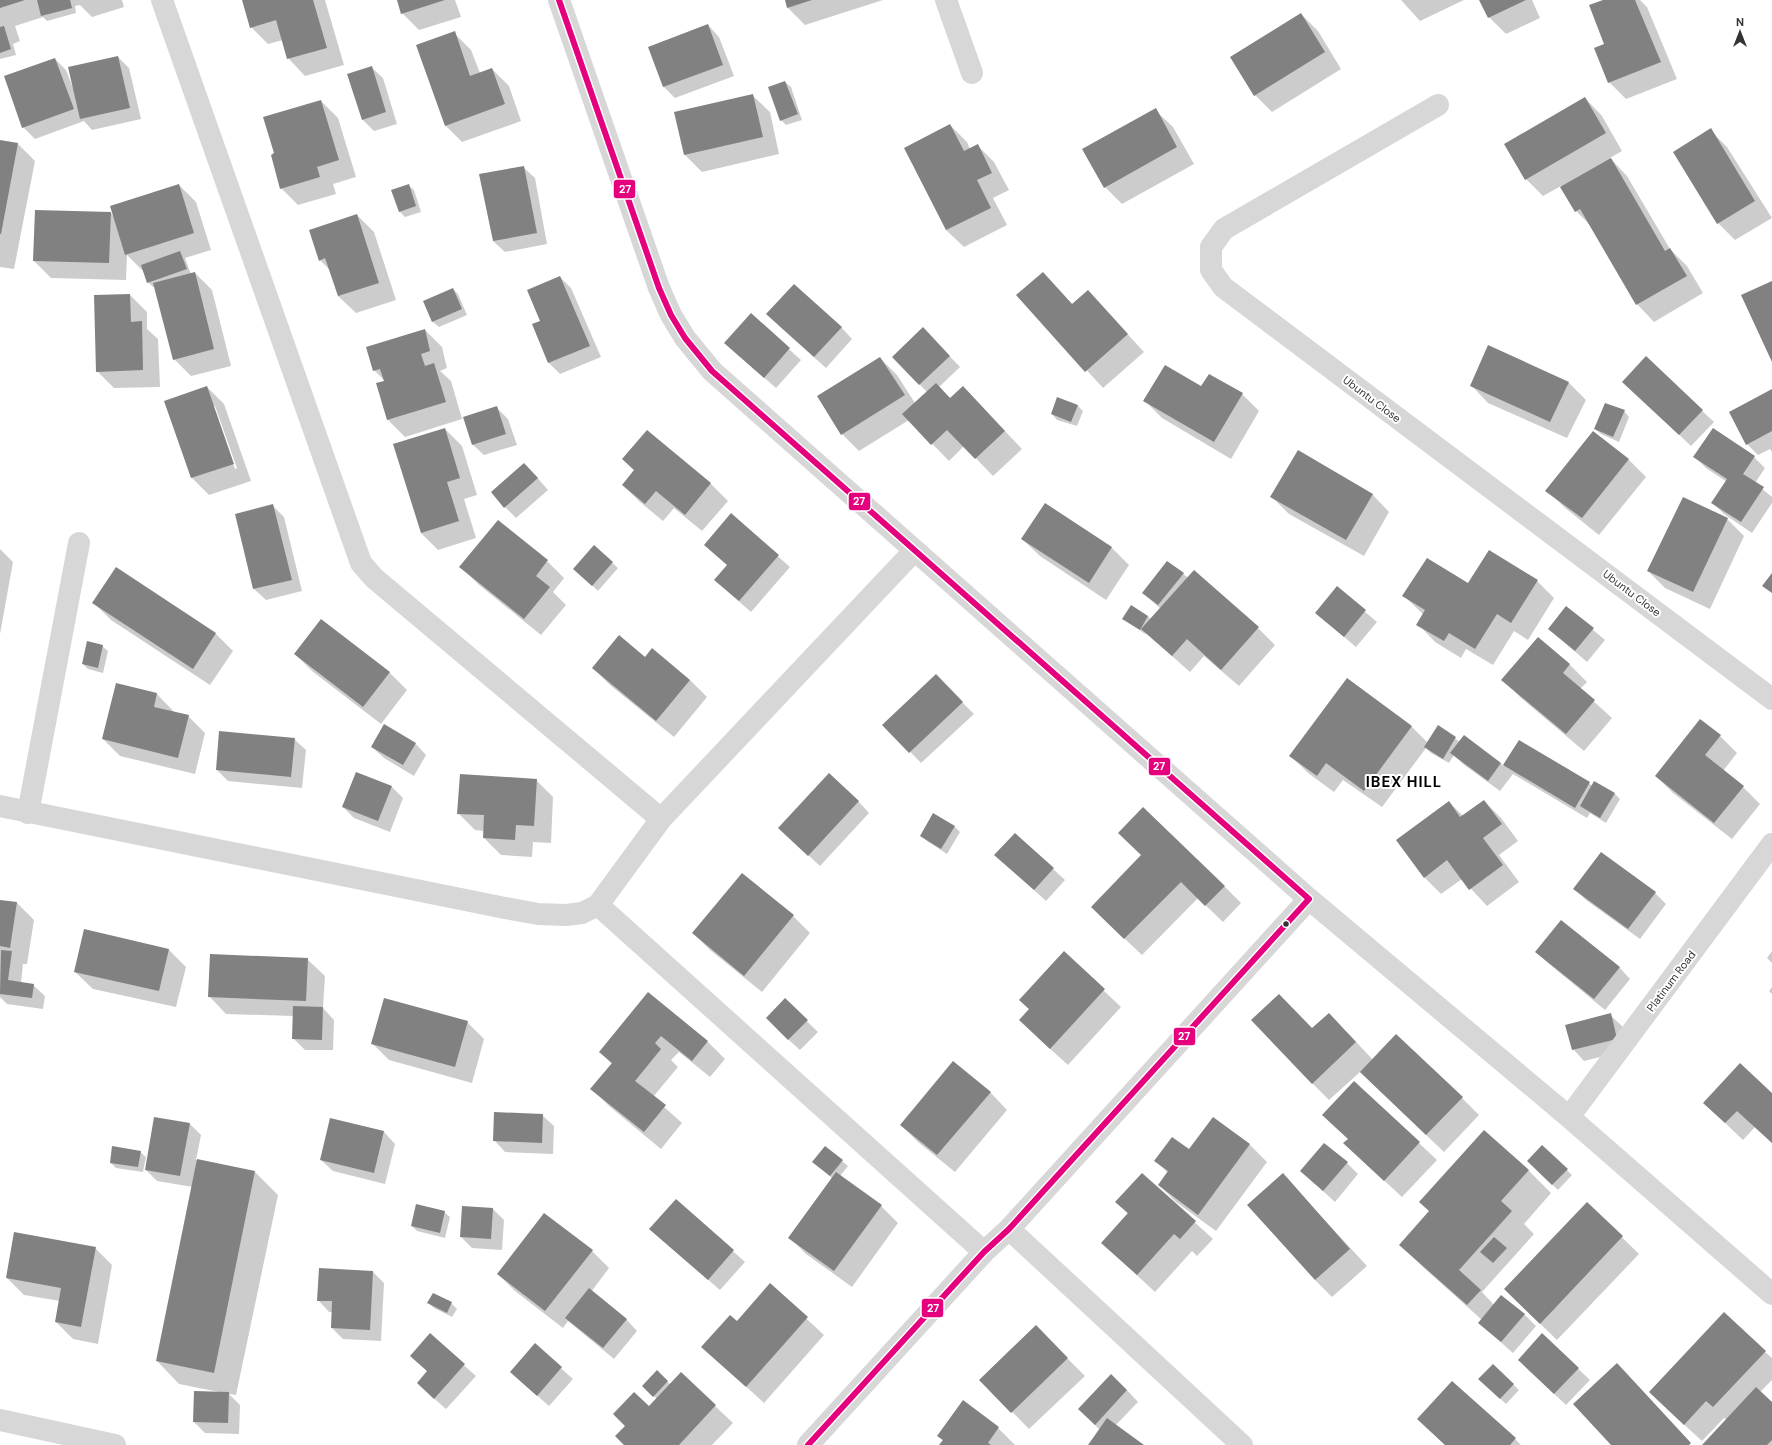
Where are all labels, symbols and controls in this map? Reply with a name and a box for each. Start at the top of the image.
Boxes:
north arrow [1720,12,1760,52]
text: N [1736,15,1744,29]
line badge: 27 [613,179,636,199]
text: 27 [619,182,631,196]
street label: Ubuntu Close [1340,373,1404,425]
line badge: 27 [848,492,871,511]
text: 27 [853,494,865,508]
street label: Ubuntu Close [1600,567,1664,619]
line badge: 27 [1148,757,1171,776]
text: 27 [1153,759,1165,773]
district label: IBEX HILL [1366,772,1442,792]
unlabelled marker [1281,919,1291,929]
street label: Platinum Road [1644,948,1698,1014]
line badge: 27 [1173,1027,1196,1046]
text: 27 [1178,1029,1190,1043]
line badge: 27 [921,1298,944,1318]
text: 27 [927,1301,939,1315]

